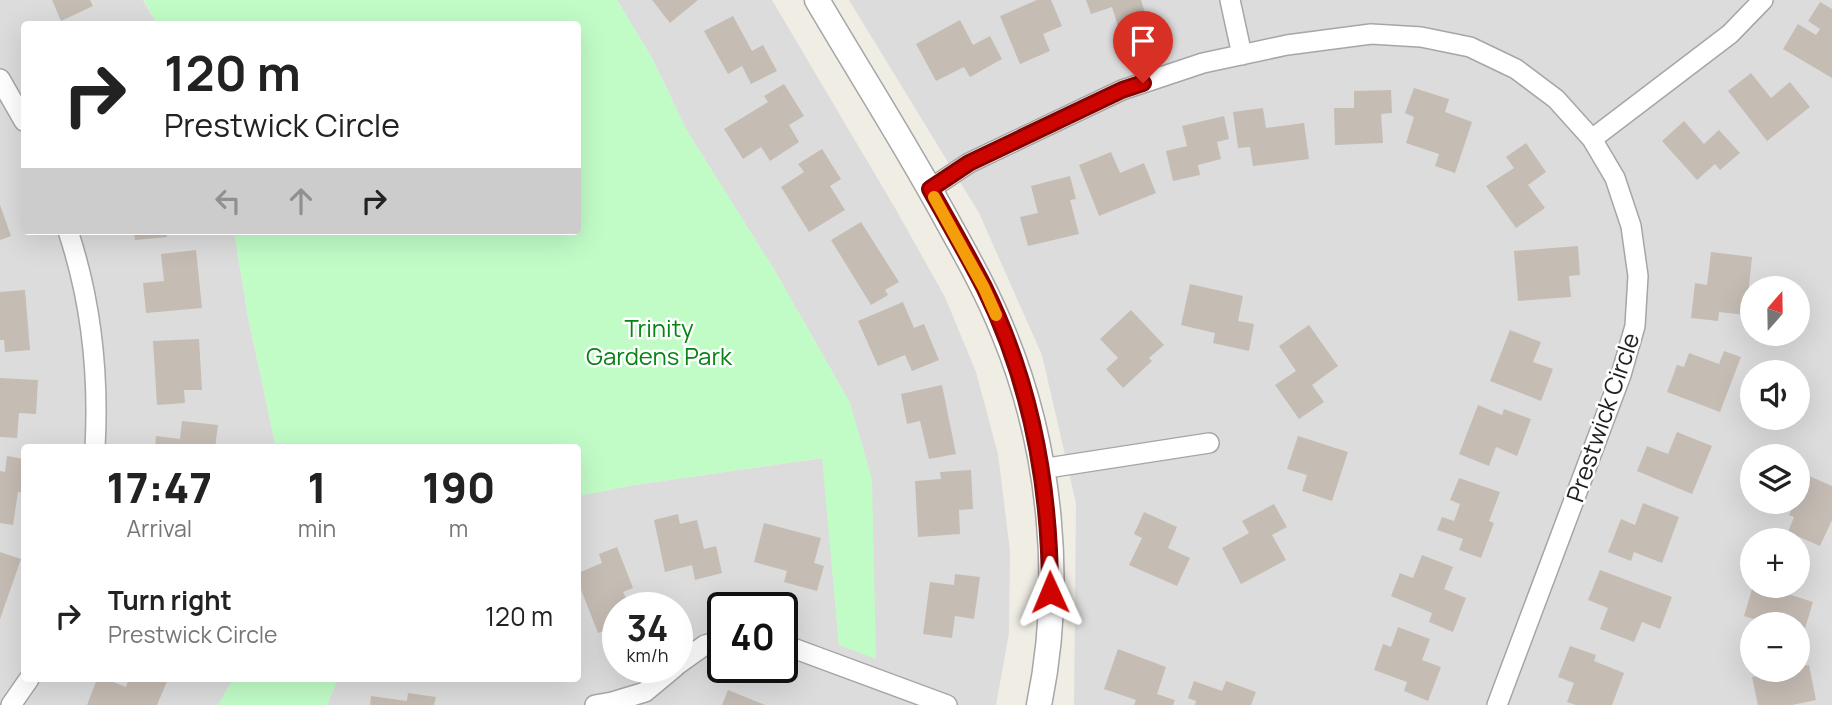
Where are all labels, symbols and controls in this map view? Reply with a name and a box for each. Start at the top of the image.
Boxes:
pin [1113,11,1173,83]
icon: arrive [1124,22,1162,60]
text: 120 m [164,39,301,106]
icon: right [49,49,140,140]
text: Prestwick Circle [164,103,400,147]
icon: left [209,182,247,220]
icon: ahead [282,182,320,220]
icon: right [355,182,393,220]
north arrow [1740,276,1810,346]
map controls [1740,276,1810,682]
park label: Trinity Gardens Park [586,311,733,372]
street label: Prestwick Circle [1558,328,1646,506]
button: sound [1740,360,1810,430]
button: layers [1740,444,1810,514]
text: 17:47 [107,458,212,516]
text: 1 [307,458,327,516]
text: 190 [422,458,495,516]
text: Arrival [127,512,192,544]
text: min [298,512,336,544]
text: m [449,512,468,544]
button: + [1740,528,1810,598]
position arrow [1013,555,1087,629]
text: Turn right [108,582,232,618]
speed limit sign: 40 [707,592,798,683]
icon: right [49,597,87,635]
text: 120 m [485,598,553,634]
text: 34 [627,604,668,652]
button: − [1740,612,1810,682]
text: Prestwick Circle [108,618,278,650]
text: km/h [627,643,668,667]

